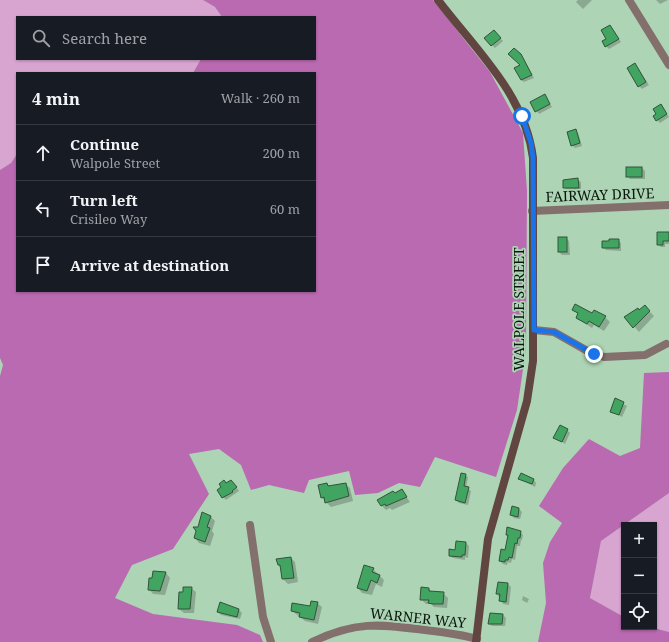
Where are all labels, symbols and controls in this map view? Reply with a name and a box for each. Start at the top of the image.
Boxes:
search box [16,16,316,60]
icon: search [30,27,52,49]
text: Search here [62,28,147,48]
text: 4 min [32,87,80,110]
text: Walk · 260 m [221,89,300,107]
route start [513,107,531,125]
text: Continue [70,134,139,154]
icon: ahead [32,142,54,164]
text: 200 m [263,144,300,162]
text: Walpole Street [70,154,160,172]
street label: FAIRWAY DRIVE [545,183,655,206]
text: Turn left [70,190,138,210]
icon: left [32,198,54,220]
text: 60 m [270,200,300,218]
text: Crisileo Way [70,210,147,228]
street label: WALPOLE STREET [509,247,528,371]
icon: arrive [32,254,54,276]
text: Arrive at destination [70,255,229,275]
route end [585,345,603,363]
map controls [621,522,657,630]
button: + [621,522,657,558]
button: − [621,558,657,594]
button: locate [621,594,657,630]
street label: WARNER WAY [369,603,467,632]

